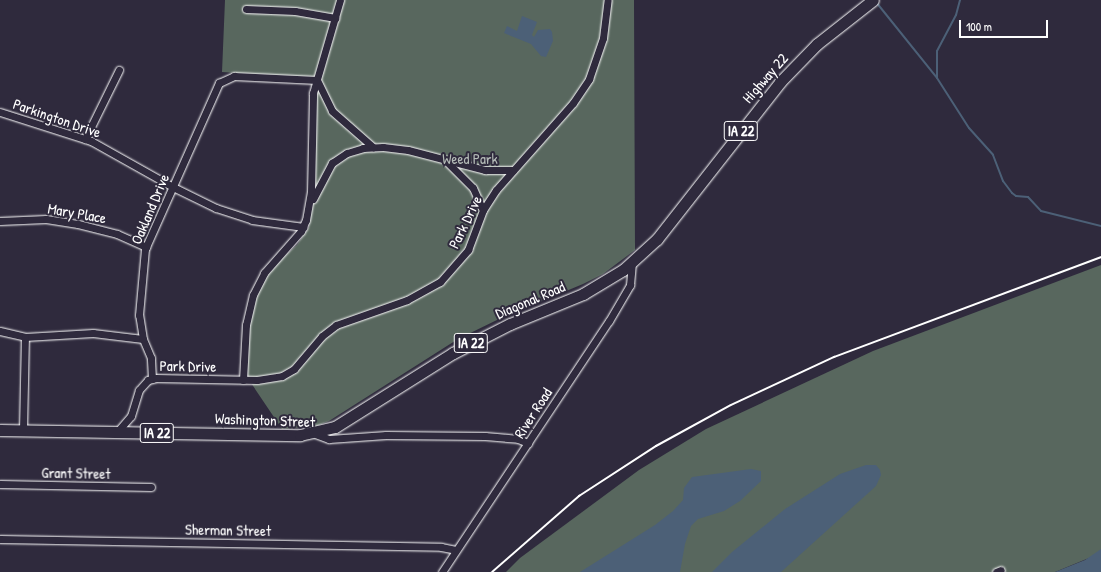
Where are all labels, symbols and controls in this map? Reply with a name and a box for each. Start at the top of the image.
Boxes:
scale bar [961,12,1050,38]
text: 100 m [966,18,992,35]
street label: Highway 22 [739,49,791,107]
street label: Parkington Drive [11,95,103,141]
road number: IA 22 [723,119,759,143]
park label: Weed Park [442,150,498,168]
street label: Oakland Drive [127,171,173,247]
street label: Park Drive [444,193,486,251]
street label: Mary Place [46,199,108,227]
street label: Diagonal Road [493,277,567,323]
road number: IA 22 [453,331,489,355]
street label: Park Drive [159,357,217,375]
street label: River Road [510,385,556,441]
street label: Washington Street [215,409,315,431]
road number: IA 22 [139,421,175,445]
street label: Grant Street [41,463,111,483]
street label: Sherman Street [185,520,271,540]

